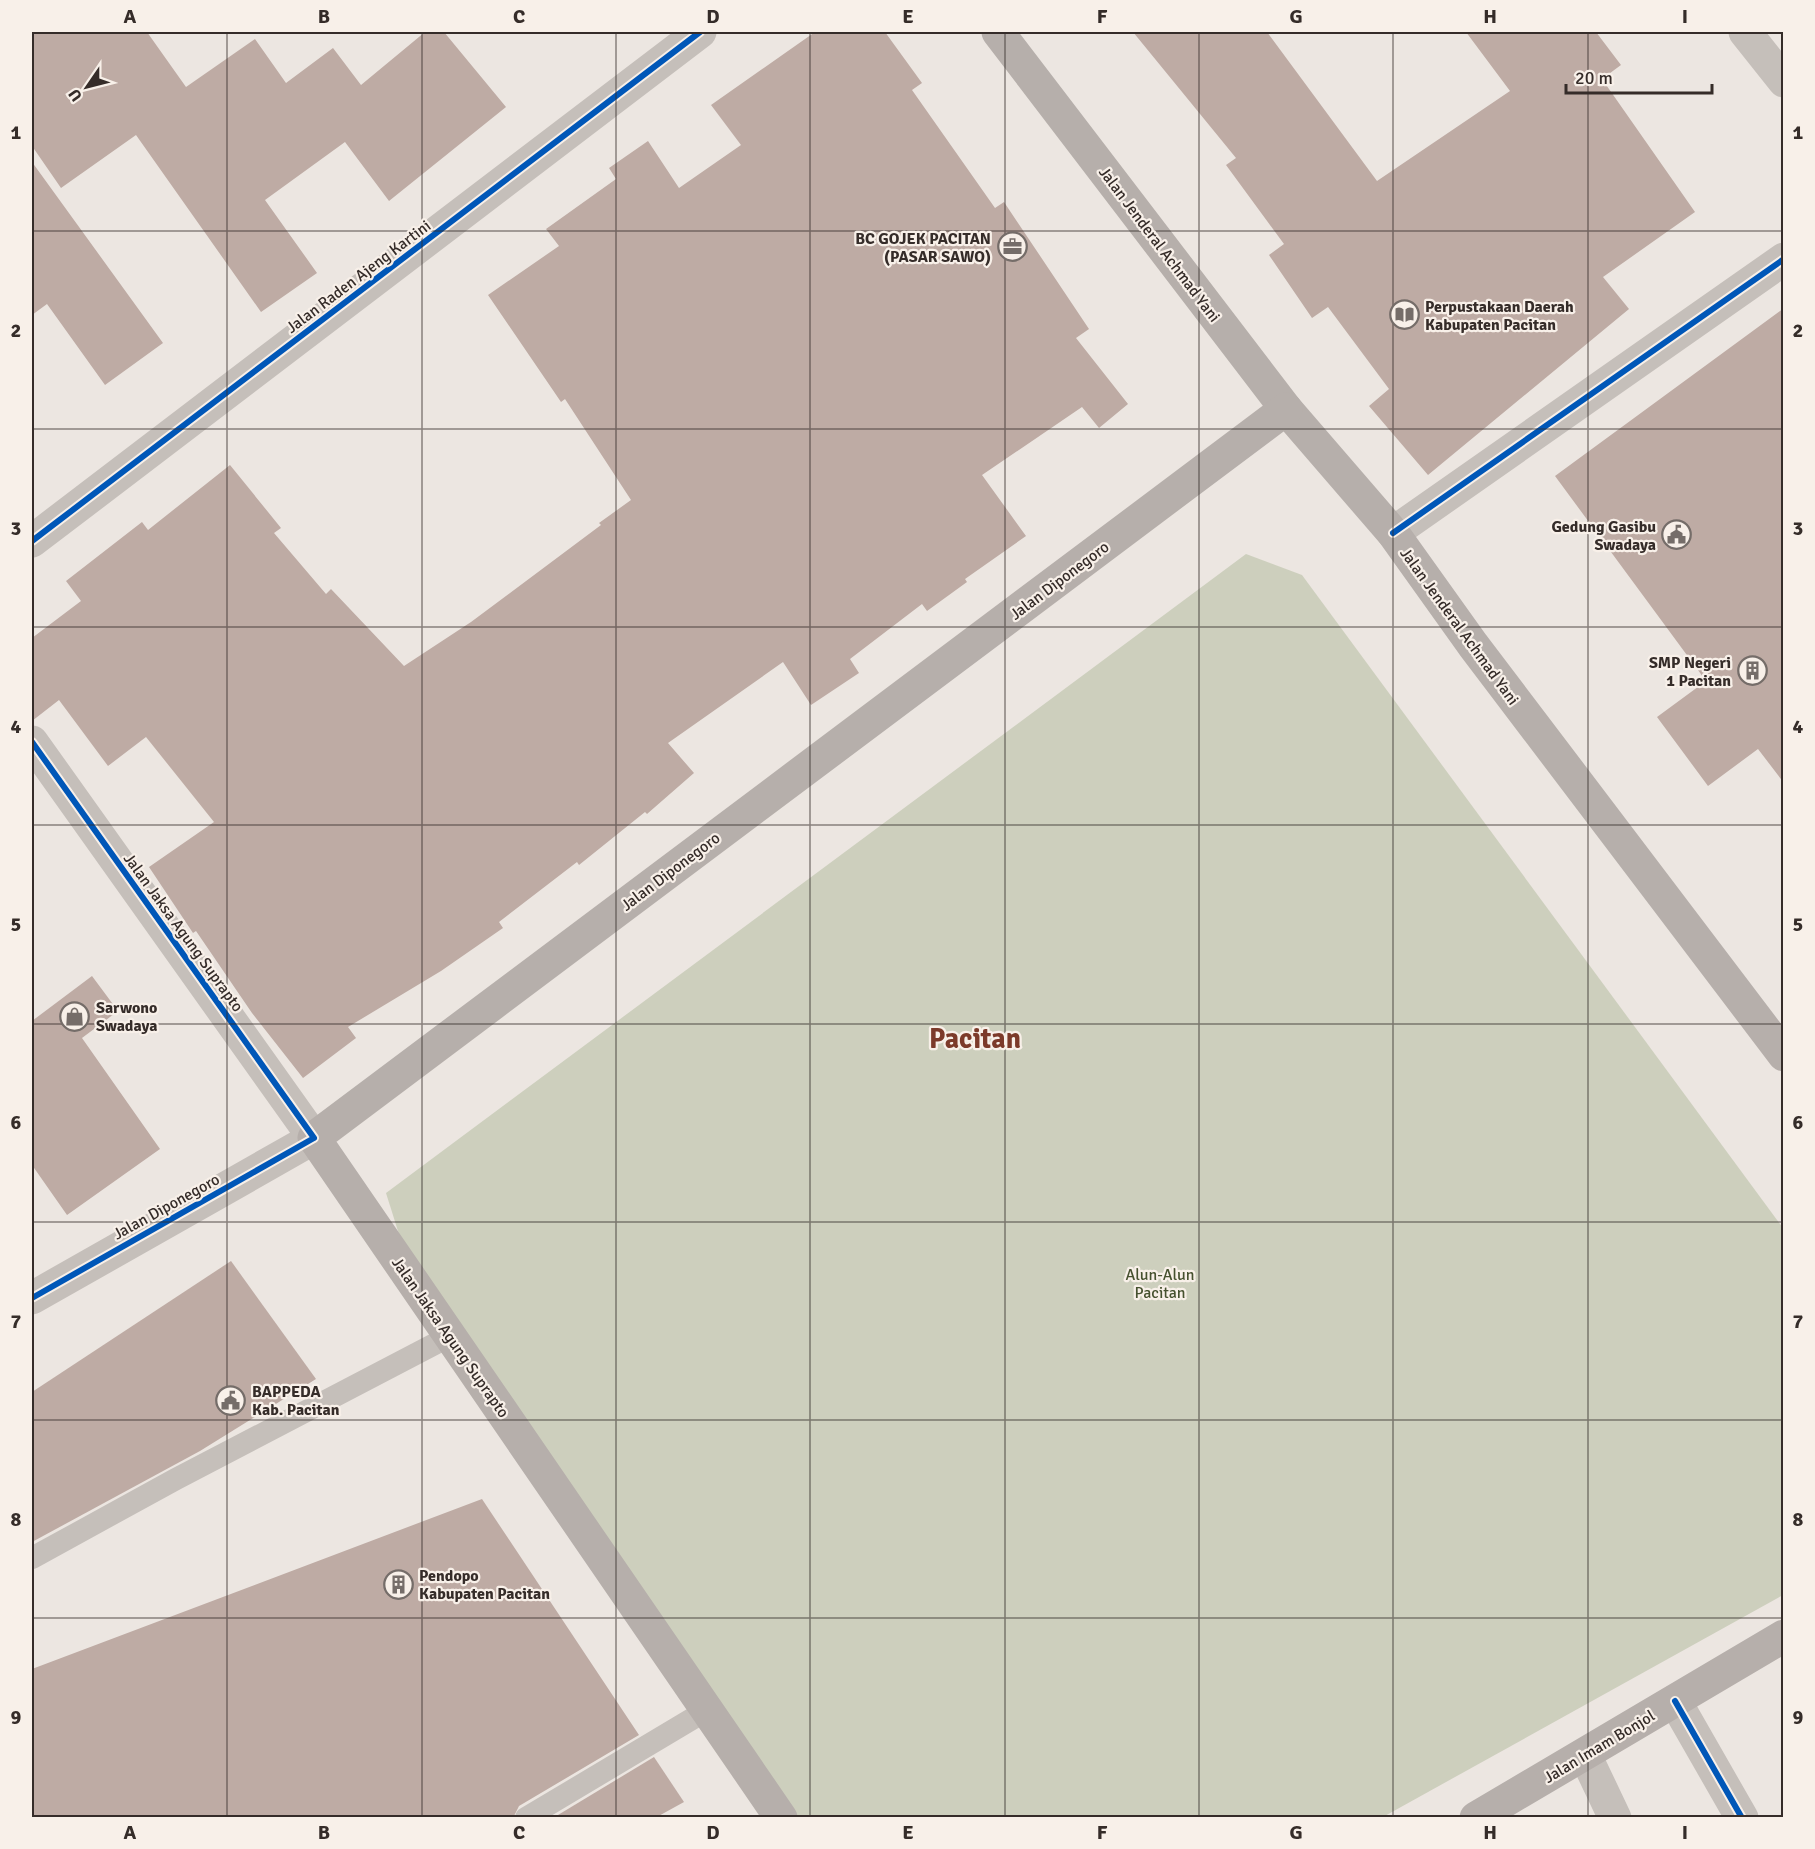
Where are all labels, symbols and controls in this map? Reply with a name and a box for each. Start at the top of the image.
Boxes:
text: A [124,4,137,29]
text: B [318,4,330,29]
text: C [513,4,525,29]
text: D [706,4,720,29]
text: E [902,4,914,29]
text: F [1097,4,1108,29]
text: G [1289,4,1303,29]
text: H [1483,4,1497,29]
text: I [1682,4,1688,29]
north arrow [57,57,117,117]
scale bar [1566,57,1712,95]
text: 20 m [1575,67,1613,89]
text: U [64,85,87,105]
text: 1 [11,120,22,145]
text: 1 [1793,120,1804,145]
street label: Jalan Jenderal Achmad Yani [1094,163,1224,326]
street label: Jalan Raden Ajeng Kartini [282,216,435,338]
place label: BC GOJEK PACITAN (PASAR SAWO) [855,229,991,267]
office icon: BC GOJEK PACITAN (PASAR SAWO) [996,231,1028,263]
place label: Perpustakaan Daerah Kabupaten Pacitan [1425,297,1574,335]
library icon: Perpustakaan Daerah Kabupaten Pacitan [1388,299,1420,331]
text: 2 [11,318,21,343]
text: 2 [1793,318,1803,343]
text: 3 [11,516,21,541]
text: 3 [1793,516,1803,541]
place label: Gedung Gasibu Swadaya [1551,517,1656,555]
public building icon: Gedung Gasibu Swadaya [1661,519,1693,551]
street label: Jalan Diponegoro [1006,537,1113,625]
street label: Jalan Jenderal Achmad Yani [1395,544,1523,709]
place label: SMP Negeri 1 Pacitan [1649,653,1731,691]
building icon: SMP Negeri 1 Pacitan [1736,655,1768,687]
text: 4 [11,714,22,739]
text: 4 [1793,714,1804,739]
street label: Jalan Diponegoro [617,828,724,916]
street label: Jalan Jaksa Agung Suprapto [119,849,248,1016]
text: 5 [11,912,21,937]
text: 5 [1793,912,1803,937]
place label: Sarwono Swadaya [96,998,157,1036]
shop icon: Sarwono Swadaya [59,1000,91,1032]
district label: Pacitan [929,1022,1021,1056]
text: 6 [11,1110,22,1135]
text: 6 [1793,1110,1804,1135]
street label: Jalan Diponegoro [110,1169,223,1244]
street label: Jalan Jaksa Agung Suprapto [387,1253,513,1422]
park label: Alun-Alun Pacitan [1126,1265,1194,1303]
text: 7 [11,1309,22,1334]
text: 7 [1793,1309,1804,1334]
place label: BAPPEDA Kab. Pacitan [252,1382,340,1420]
public building icon: BAPPEDA Kab. Pacitan [215,1384,247,1416]
text: 8 [11,1507,22,1532]
text: 8 [1793,1507,1804,1532]
place label: Pendopo Kabupaten Pacitan [419,1566,550,1604]
building icon: Pendopo Kabupaten Pacitan [382,1568,414,1600]
text: 9 [11,1705,22,1730]
text: 9 [1793,1705,1804,1730]
street label: Jalan Imam Bonjol [1540,1706,1659,1788]
text: A [124,1820,137,1845]
text: B [318,1820,330,1845]
text: C [513,1820,525,1845]
text: D [706,1820,720,1845]
text: E [902,1820,914,1845]
text: F [1097,1820,1108,1845]
text: G [1289,1820,1303,1845]
text: H [1483,1820,1497,1845]
text: I [1682,1820,1688,1845]

